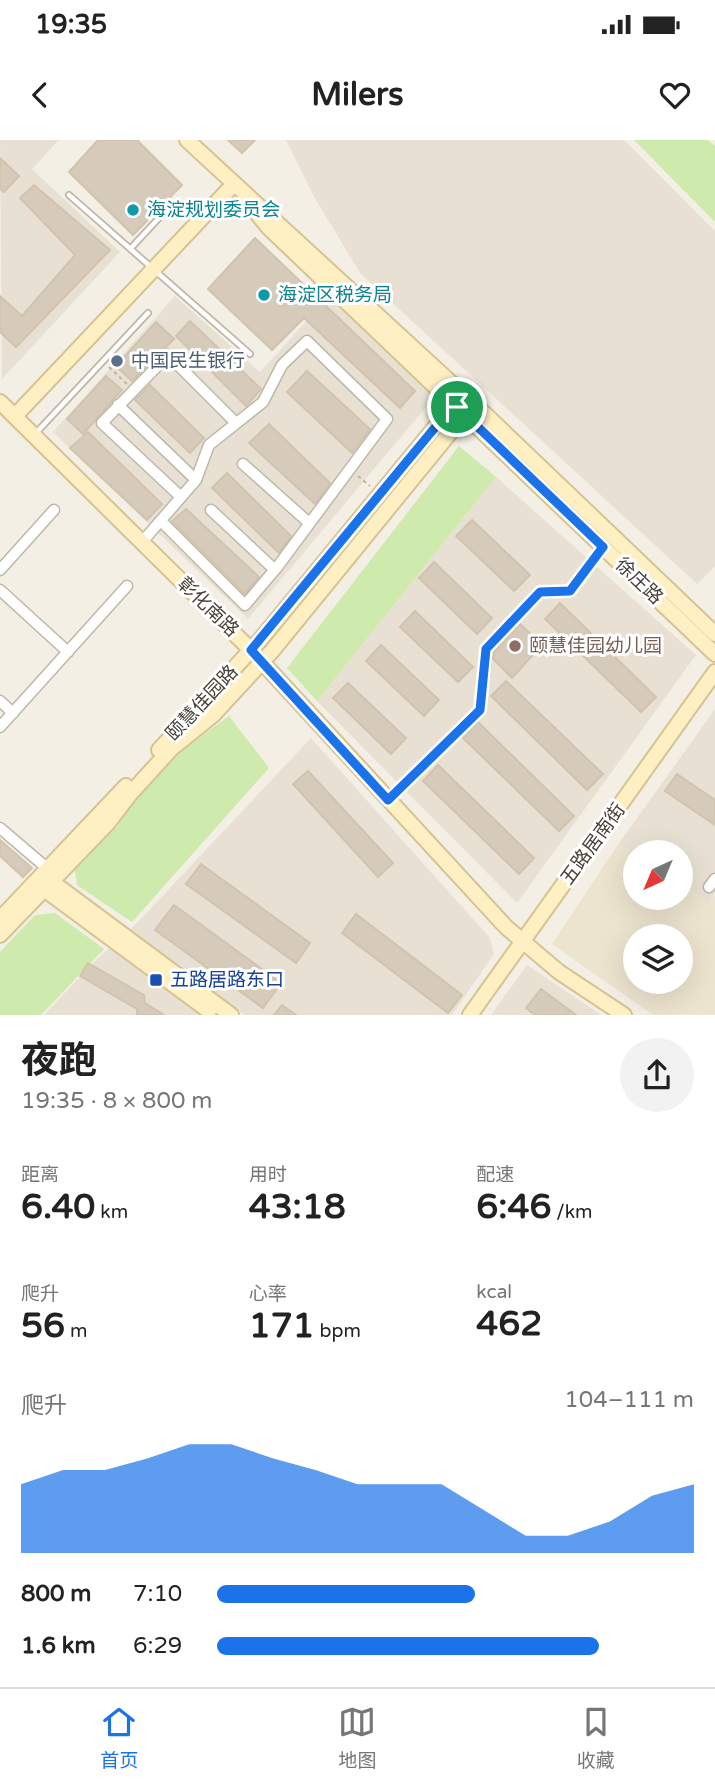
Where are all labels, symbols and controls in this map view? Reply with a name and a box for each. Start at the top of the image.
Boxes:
text: 19:35 [35,9,107,40]
icon: back [21,76,59,114]
text: Milers [311,76,404,114]
icon: heart [656,76,694,114]
place label: 海淀规划委员会 [147,199,280,221]
marker: 海淀规划委员会 [125,202,141,218]
place label: 海淀区税务局 [278,284,392,306]
marker: 海淀区税务局 [256,287,272,303]
place label: 中国民生银行 [131,350,245,372]
marker: 中国民生银行 [109,353,125,369]
pin [427,377,487,437]
icon: arrive [438,388,476,426]
street label: 徐庄路 [611,553,667,609]
street label: 彰化南路 [173,573,243,641]
place label: 颐慧佳园幼儿园 [529,635,662,657]
marker: 颐慧佳园幼儿园 [507,638,523,654]
street label: 颐慧佳园路 [162,661,242,745]
street label: 五路居南街 [556,799,630,889]
north arrow [623,840,693,910]
map controls [623,840,693,994]
button: layers [623,924,693,994]
place label: 五路居路东口 [170,969,284,991]
marker: 五路居路东口 [148,972,164,988]
text: 夜跑 [21,1038,97,1084]
button: share [620,1038,694,1112]
text: 19:35 · 8 × 800 m [21,1087,212,1115]
text: 距离 [21,1164,59,1186]
text: 用时 [249,1164,287,1186]
text: 配速 [476,1164,514,1186]
text: 6.40 [21,1186,95,1228]
text: 43:18 [249,1186,346,1228]
text: 6:46 [476,1186,551,1228]
text: km [95,1201,128,1223]
text: /km [551,1201,593,1223]
text: kcal [476,1281,512,1303]
text: 爬升 [21,1283,59,1305]
text: 心率 [249,1283,287,1305]
text: 462 [476,1303,542,1345]
text: 56 [21,1305,65,1347]
text: 171 [249,1305,315,1347]
text: m [65,1320,87,1342]
text: bpm [315,1320,361,1342]
text: 104–111 m [564,1386,694,1414]
text: 爬升 [21,1392,67,1420]
text: 800 m [21,1580,91,1608]
text: 7:10 [133,1580,182,1608]
text: 1.6 km [21,1632,96,1660]
text: 6:29 [133,1632,182,1660]
tab: 首页 [100,1703,138,1772]
tab: 地图 [338,1703,377,1772]
tab: 收藏 [577,1703,615,1772]

